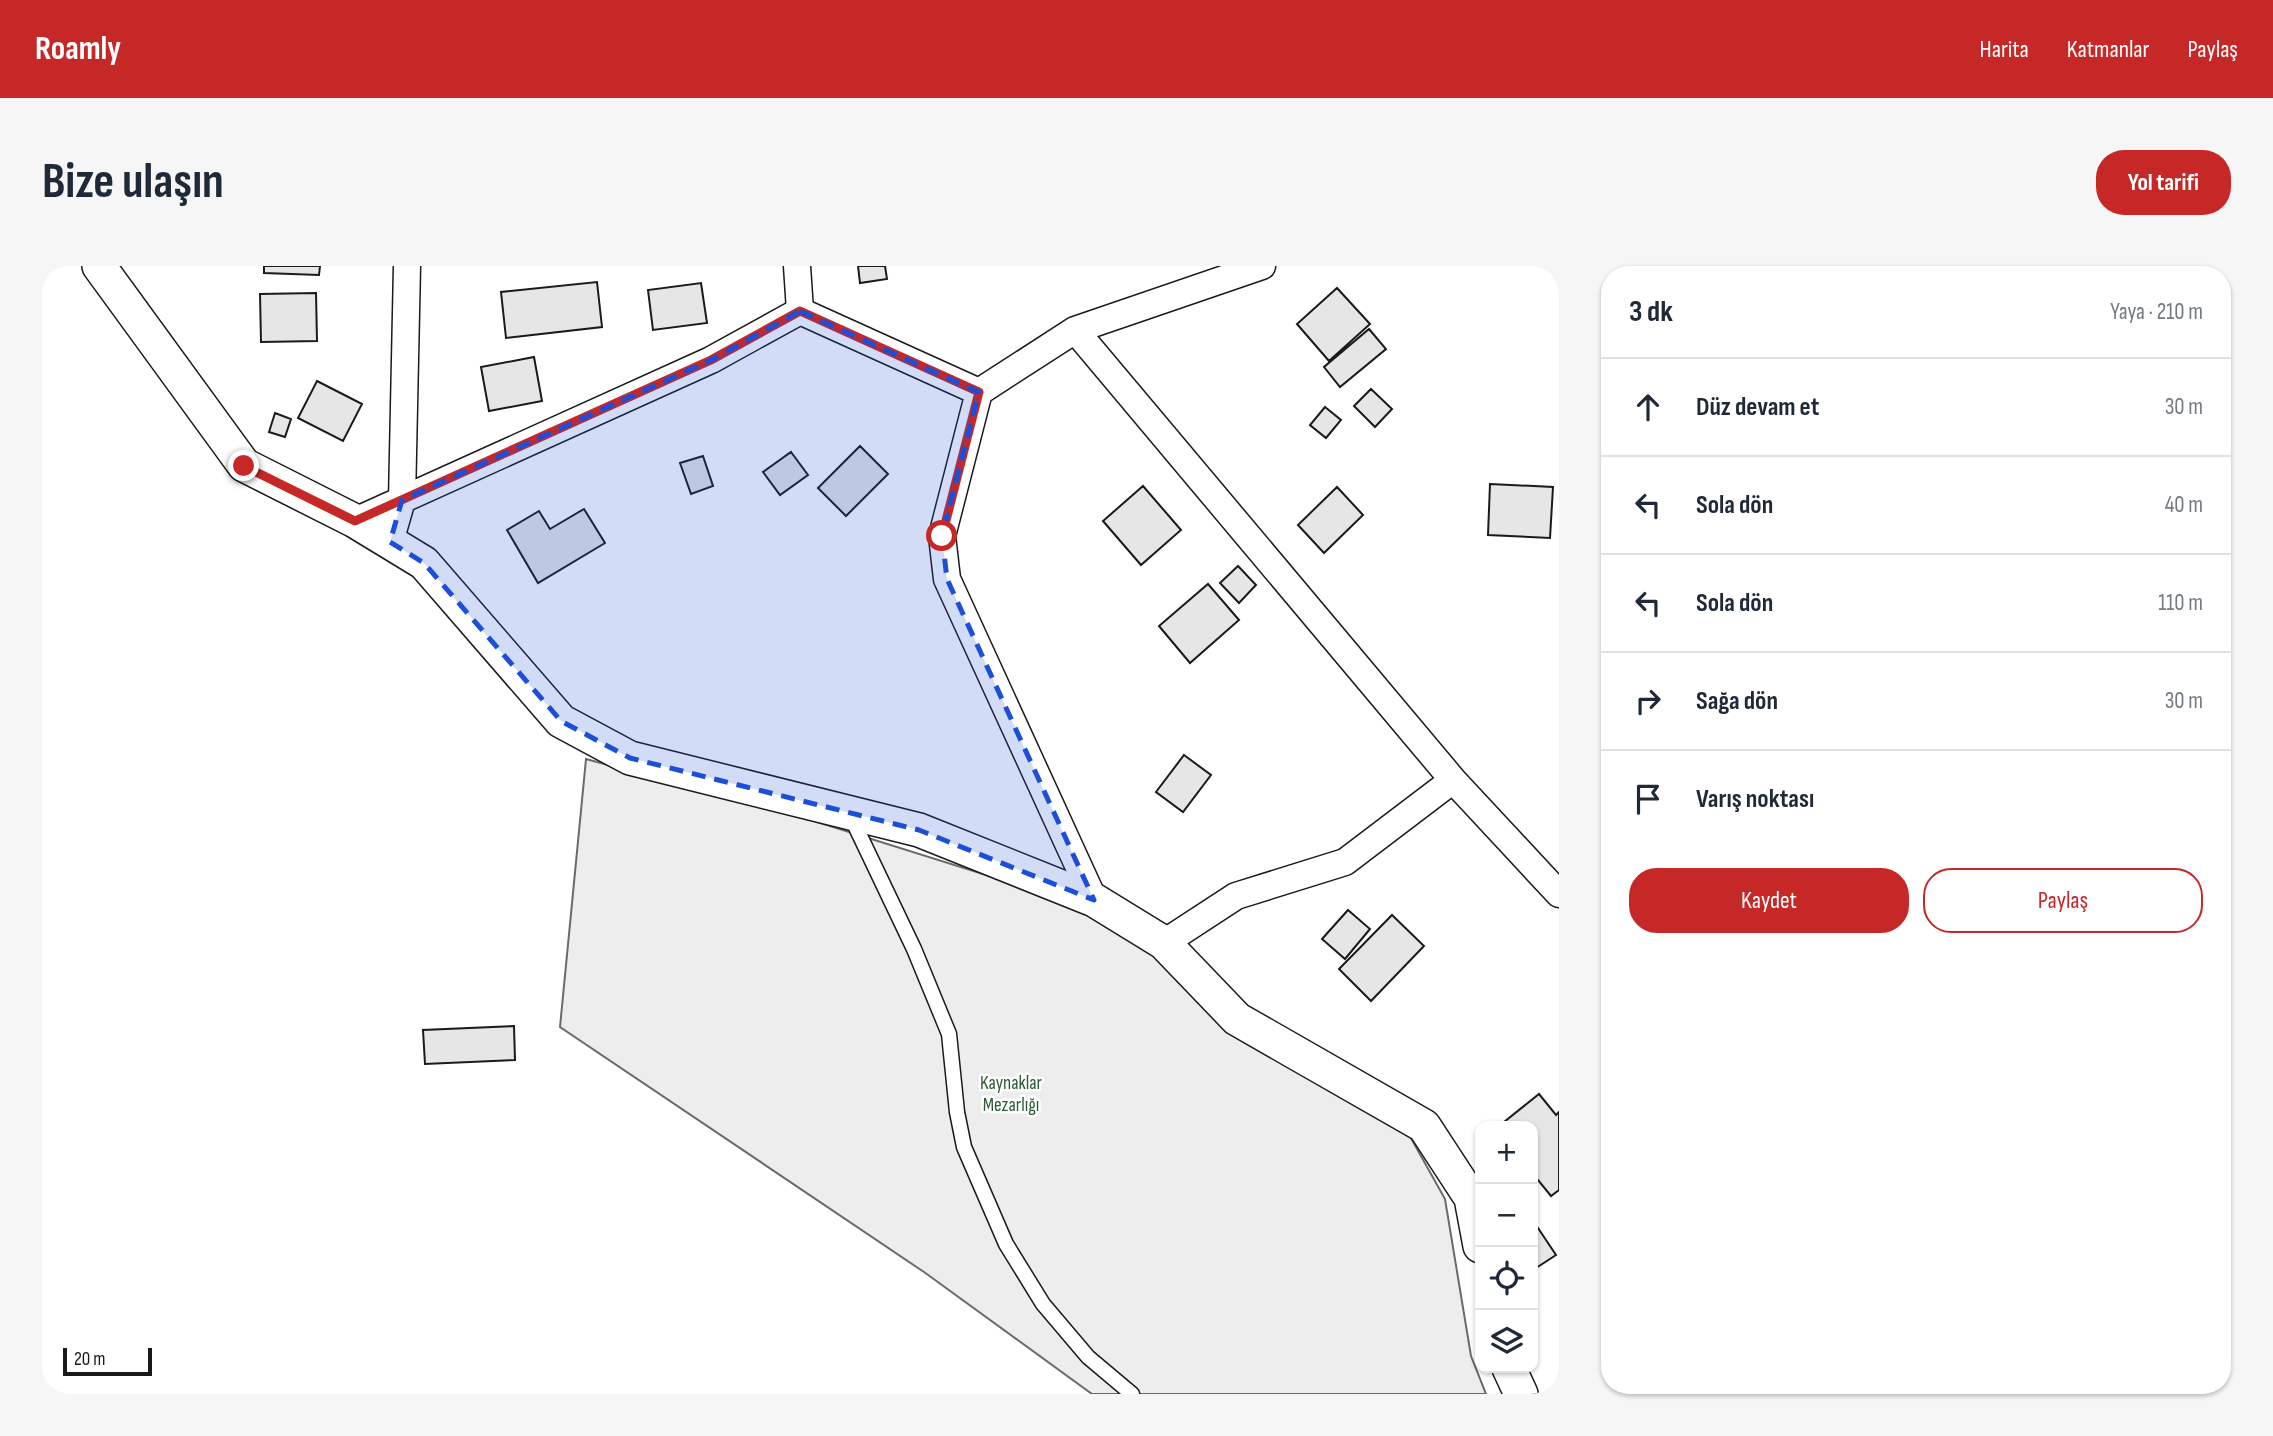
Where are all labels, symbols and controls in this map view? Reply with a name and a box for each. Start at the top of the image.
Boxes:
text: Roamly [35,29,121,69]
text: Harita [1979,35,2029,64]
text: Katmanlar [2067,35,2150,64]
text: Paylaş [2188,35,2238,64]
button: Yol tarifi [2096,150,2231,215]
text: Bize ulaşın [42,153,224,212]
text: 3 dk [1629,294,1673,330]
text: Yaya · 210 m [2110,298,2203,326]
icon: ahead [1629,388,1667,426]
text: Düz devam et [1696,392,1819,423]
text: 30 m [2165,393,2203,421]
route end [228,450,259,481]
icon: left [1629,486,1667,524]
text: Sola dön [1696,490,1773,521]
text: 40 m [2165,491,2203,519]
route start [926,520,957,551]
icon: left [1629,584,1667,622]
text: Sola dön [1696,588,1773,619]
text: 110 m [2158,589,2203,617]
icon: right [1629,682,1667,720]
text: Sağa dön [1696,686,1778,717]
text: 30 m [2165,687,2203,715]
icon: arrive [1629,780,1667,818]
text: Varış noktası [1696,784,1814,815]
button: Kaydet [1629,868,1909,933]
button: Paylaş [1923,868,2203,933]
park label: Kaynaklar Mezarlığı [980,1072,1043,1117]
map controls [1475,1121,1538,1373]
button: + [1475,1121,1538,1184]
button: − [1475,1184,1538,1247]
button: locate [1475,1247,1538,1310]
button: layers [1475,1310,1538,1373]
scale bar [63,1345,152,1377]
text: 20 m [74,1348,106,1371]

